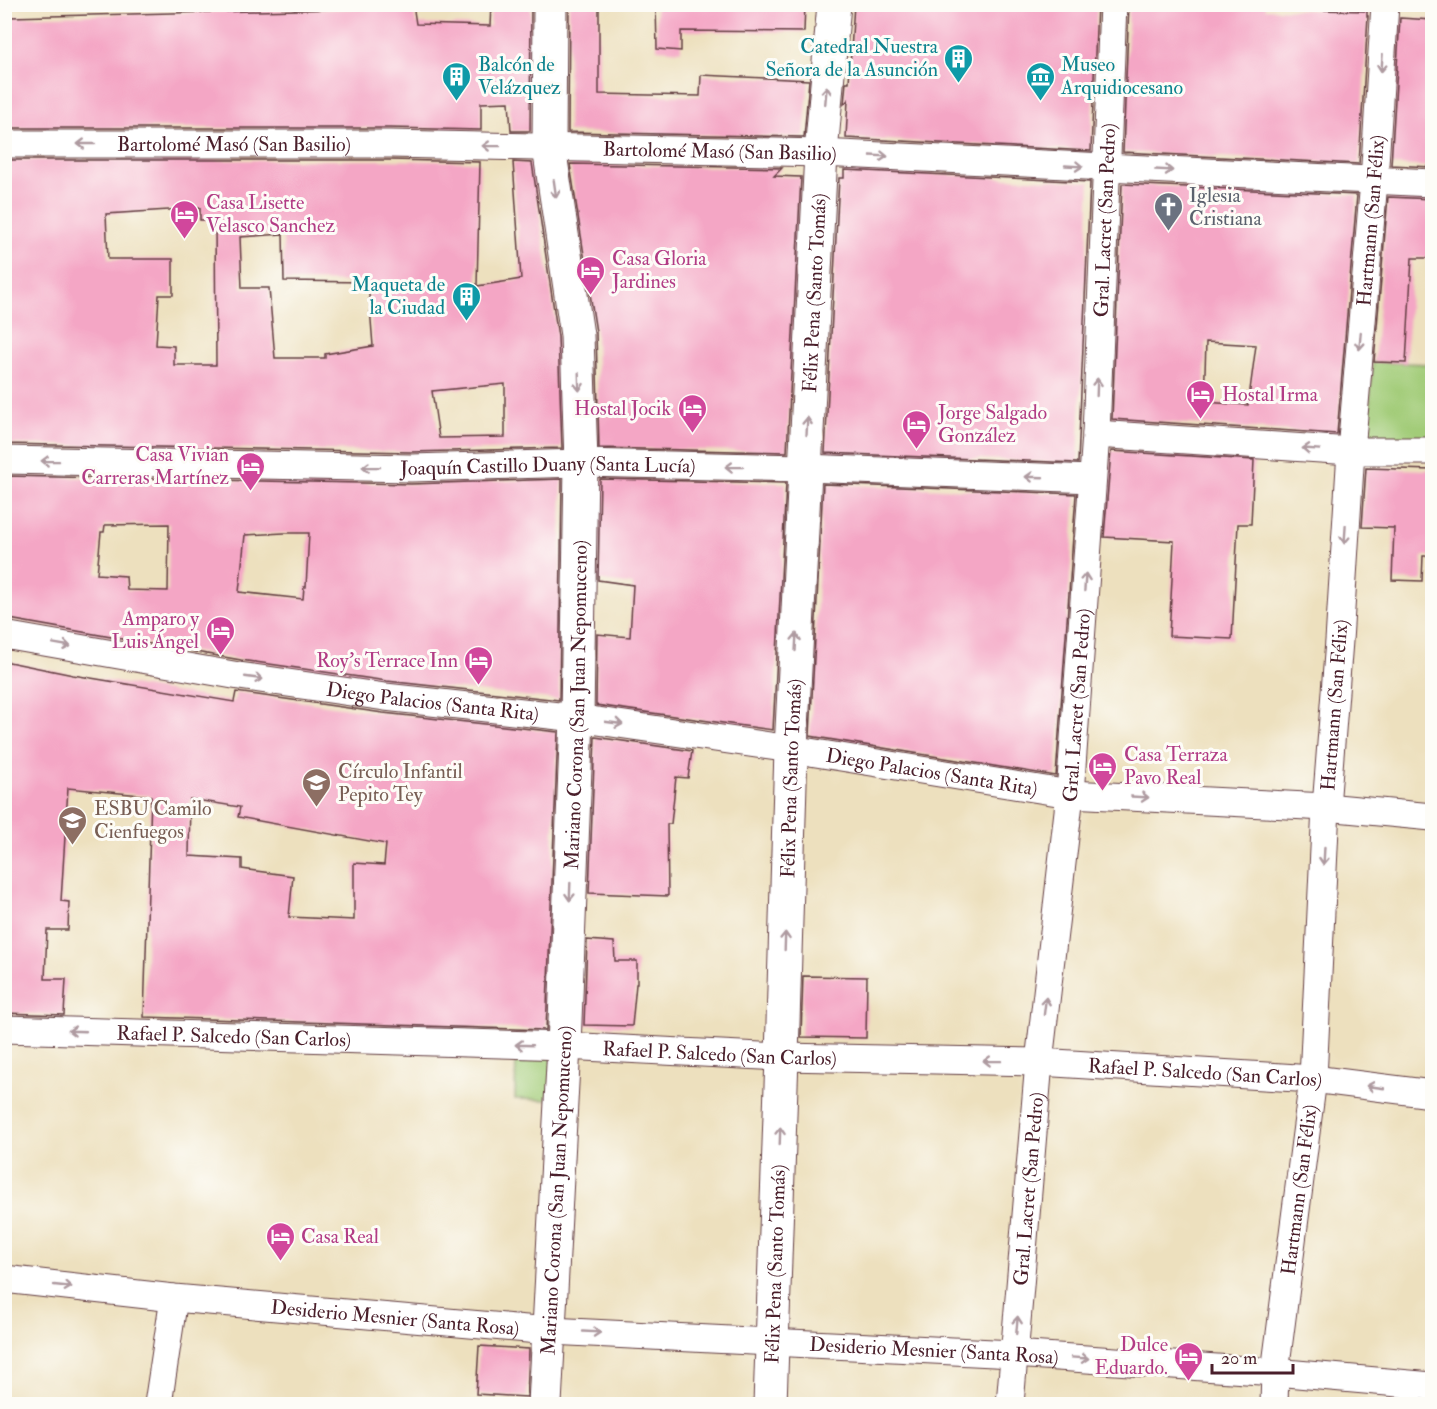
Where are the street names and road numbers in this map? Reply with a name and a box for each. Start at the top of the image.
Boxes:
street label: Gral. Lacret (San Pedro) [1089,123,1121,318]
street label: Bartolomé Masó (San Basilio) [117,132,351,157]
street label: Hartmann (San Félix) [1351,134,1390,307]
street label: Bartolomé Masó (San Basilio) [603,136,837,167]
street label: Félix Pena (Santo Tomás) [797,193,832,393]
street label: Joaquín Castillo Duany (Santa Lucía) [399,451,696,481]
street label: Mariano Corona (San Juan Nepomuceno) [559,540,593,870]
street label: Gral. Lacret (San Pedro) [1057,608,1096,803]
street label: Hartmann (San Félix) [1315,619,1353,792]
street label: Diego Palacios (Santa Rita) [325,677,540,727]
street label: Félix Pena (Santo Tomás) [775,678,808,878]
street label: Diego Palacios (Santa Rita) [824,743,1039,802]
street label: Rafael P. Salcedo (San Carlos) [116,1020,352,1053]
street label: Mariano Corona (San Juan Nepomuceno) [536,1025,578,1356]
street label: Rafael P. Salcedo (San Carlos) [602,1036,837,1071]
street label: Rafael P. Salcedo (San Carlos) [1087,1053,1324,1093]
street label: Gral. Lacret (San Pedro) [1008,1091,1049,1287]
street label: Hartmann (San Félix) [1276,1103,1323,1276]
street label: Félix Pena (Santo Tomás) [759,1164,791,1364]
street label: Desiderio Mesnier (Santa Rosa) [270,1295,520,1341]
street label: Desiderio Mesnier (Santa Rosa) [809,1332,1059,1370]

